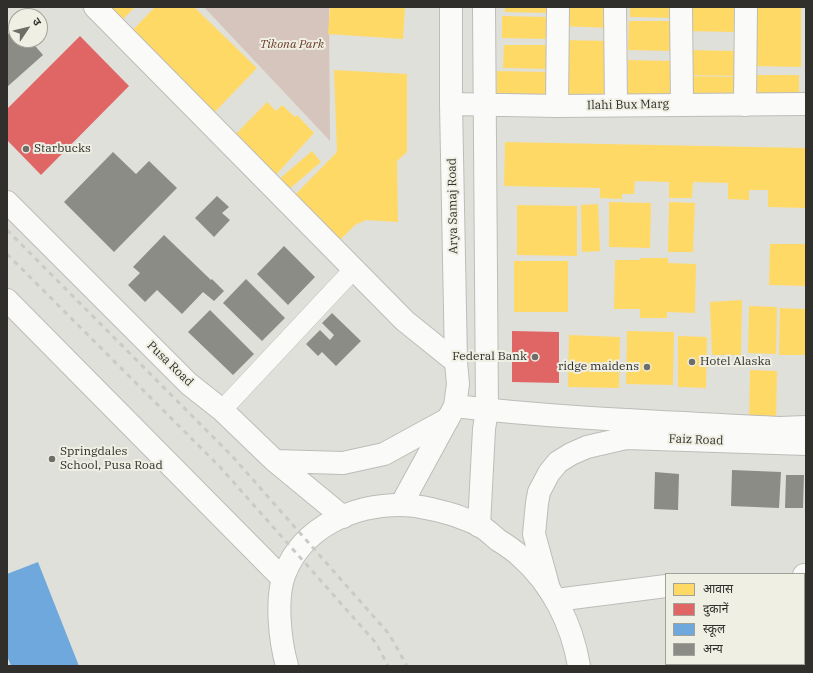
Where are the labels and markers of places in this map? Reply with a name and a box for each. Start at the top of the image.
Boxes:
place label: Starbucks [34,142,91,156]
marker: Starbucks [21,144,31,154]
place label: Federal Bank [452,350,527,364]
marker: Federal Bank [530,352,540,362]
place label: Hotel Alaska [700,355,771,369]
marker: Hotel Alaska [687,357,697,367]
place label: ridge maidens [558,360,639,374]
marker: ridge maidens [642,362,652,372]
place label: Springdales School, Pusa Road [60,445,163,473]
marker: Springdales School, Pusa Road [47,454,57,464]

